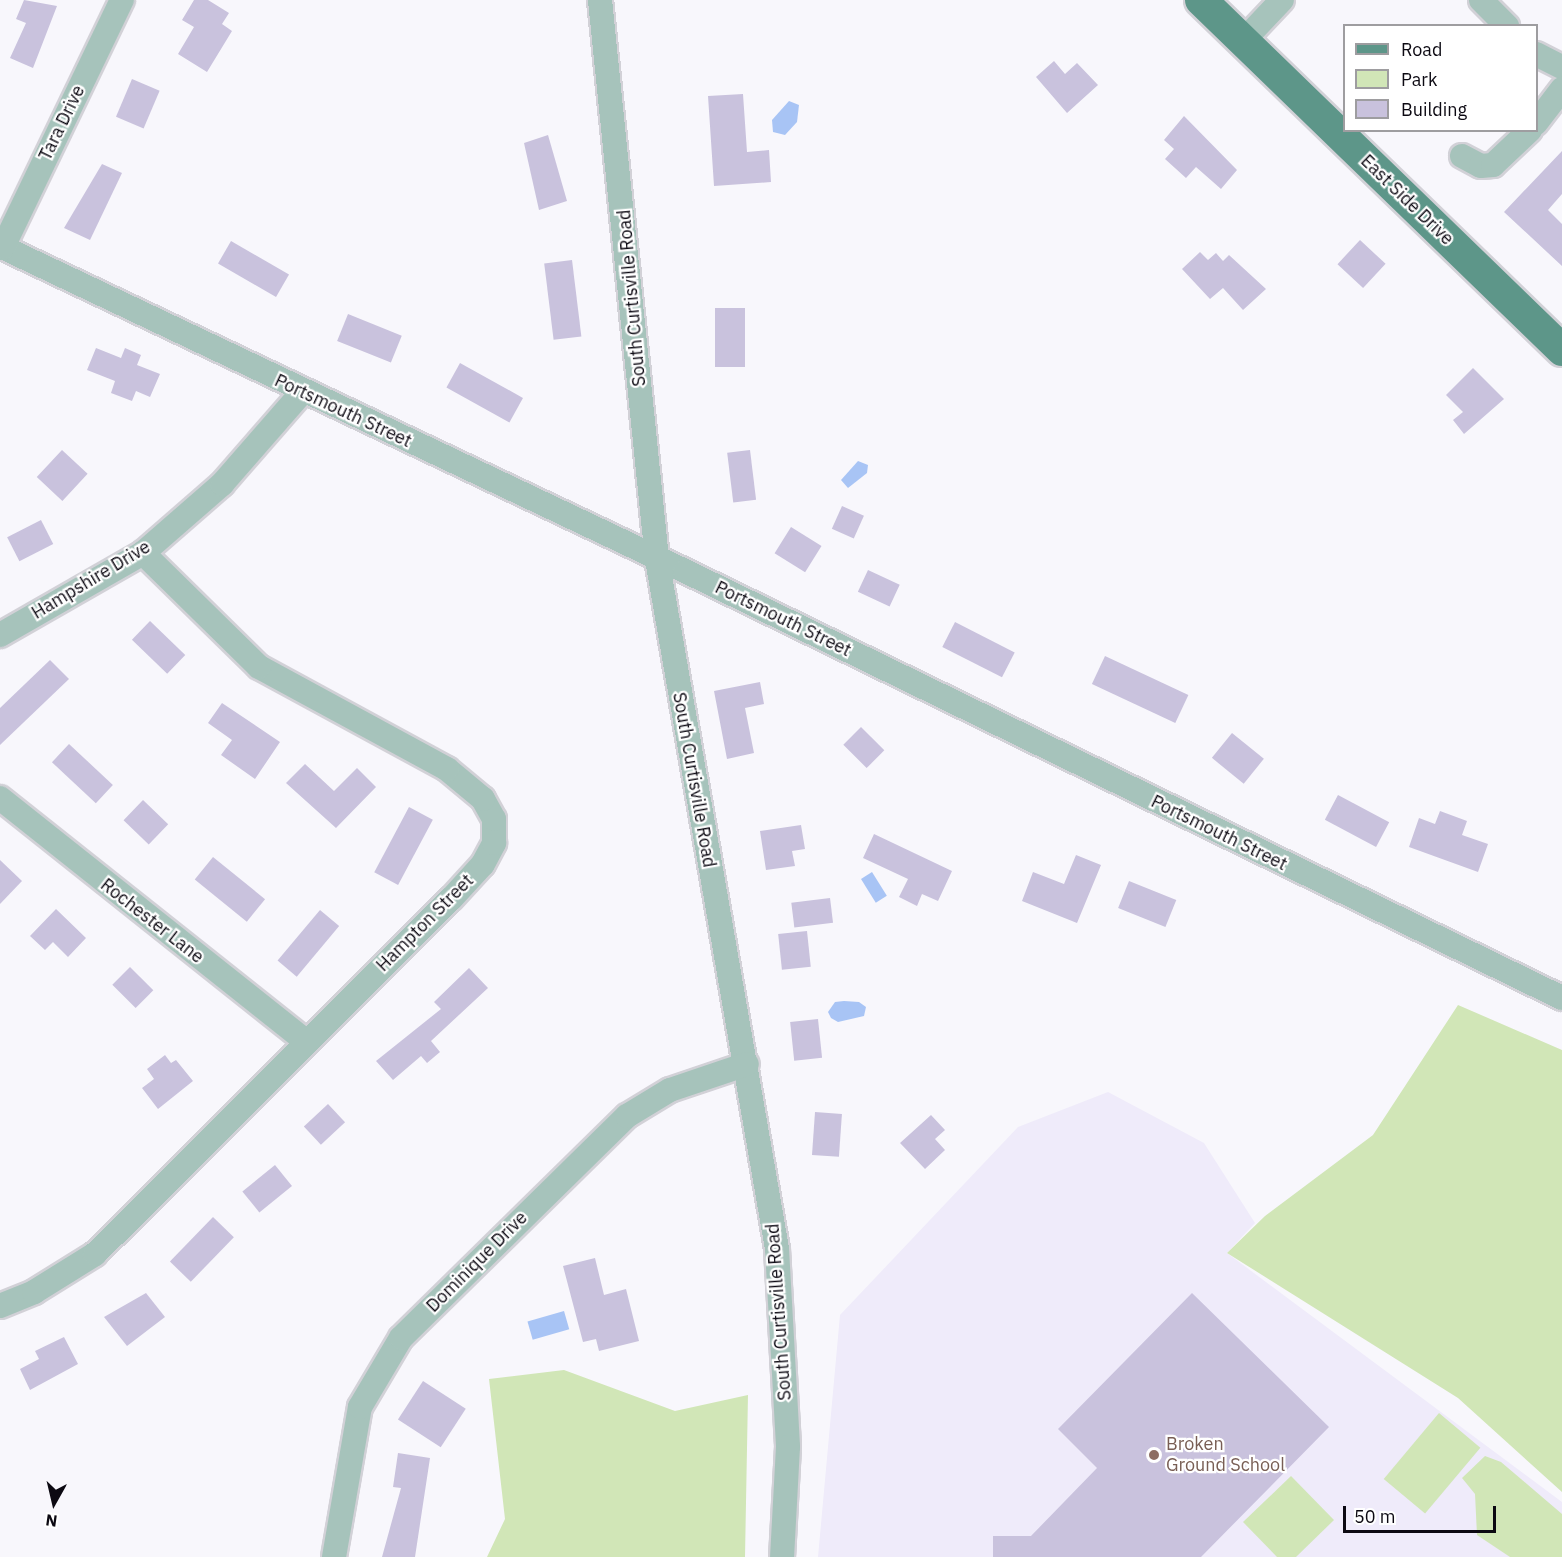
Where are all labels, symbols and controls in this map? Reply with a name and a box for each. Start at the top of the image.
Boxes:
legend [1343,24,1538,132]
text: Road [1401,38,1442,61]
text: Park [1401,68,1437,91]
street label: Tara Drive [35,82,89,164]
text: Building [1401,98,1467,121]
street label: East Side Drive [1356,150,1458,250]
street label: South Curtisville Road [614,209,650,387]
street label: Portsmouth Street [271,370,415,452]
street label: Hampshire Drive [28,536,154,624]
street label: Portsmouth Street [711,577,855,661]
street label: South Curtisville Road [668,691,720,869]
street label: Portsmouth Street [1147,791,1291,875]
street label: Hampton Street [372,870,478,976]
street label: Rochester Lane [96,874,208,968]
street label: Dominique Drive [422,1207,532,1317]
street label: South Curtisville Road [762,1223,796,1401]
place label: Broken Ground School [1166,1434,1285,1476]
marker: Broken Ground School [1147,1448,1161,1462]
north arrow [24,1473,84,1533]
scale bar [1346,1494,1499,1532]
text: 50 m [1354,1505,1396,1528]
text: N [44,1510,59,1532]

